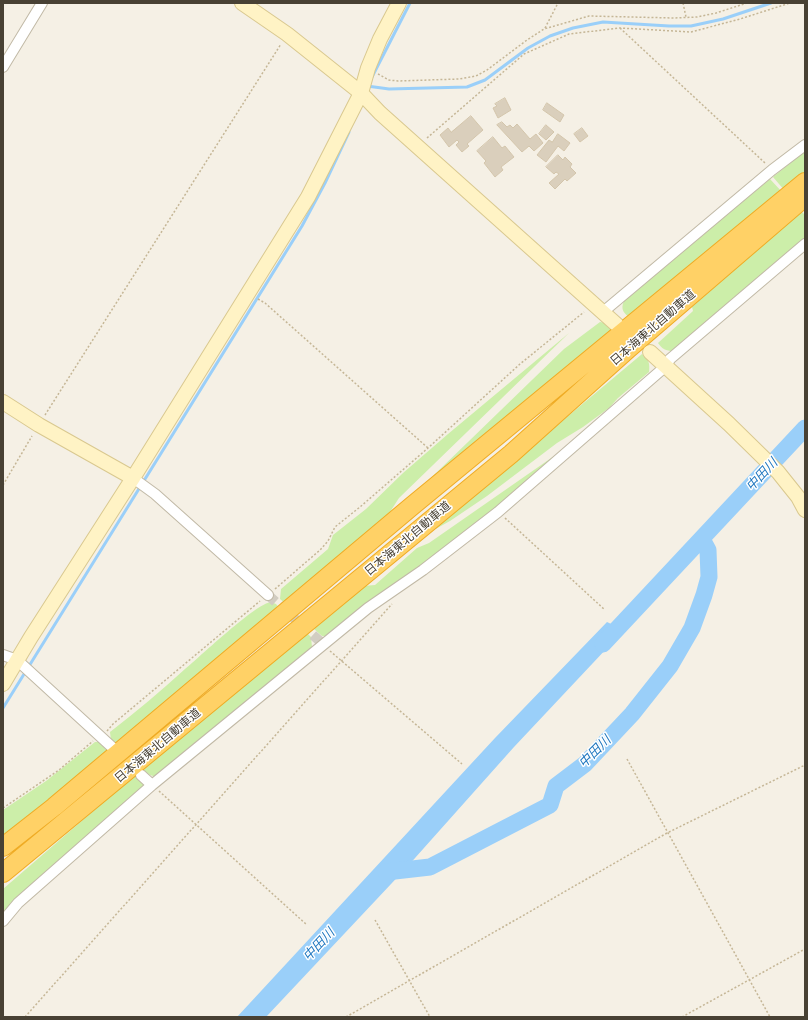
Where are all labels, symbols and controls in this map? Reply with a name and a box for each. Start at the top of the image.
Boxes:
street label: 日本海東北自動車道 [608,287,698,369]
water label: 中田川 [743,455,781,495]
street label: 日本海東北自動車道 [362,499,454,579]
street label: 日本海東北自動車道 [112,706,204,786]
water label: 中田川 [576,733,614,771]
water label: 中田川 [300,925,338,965]

